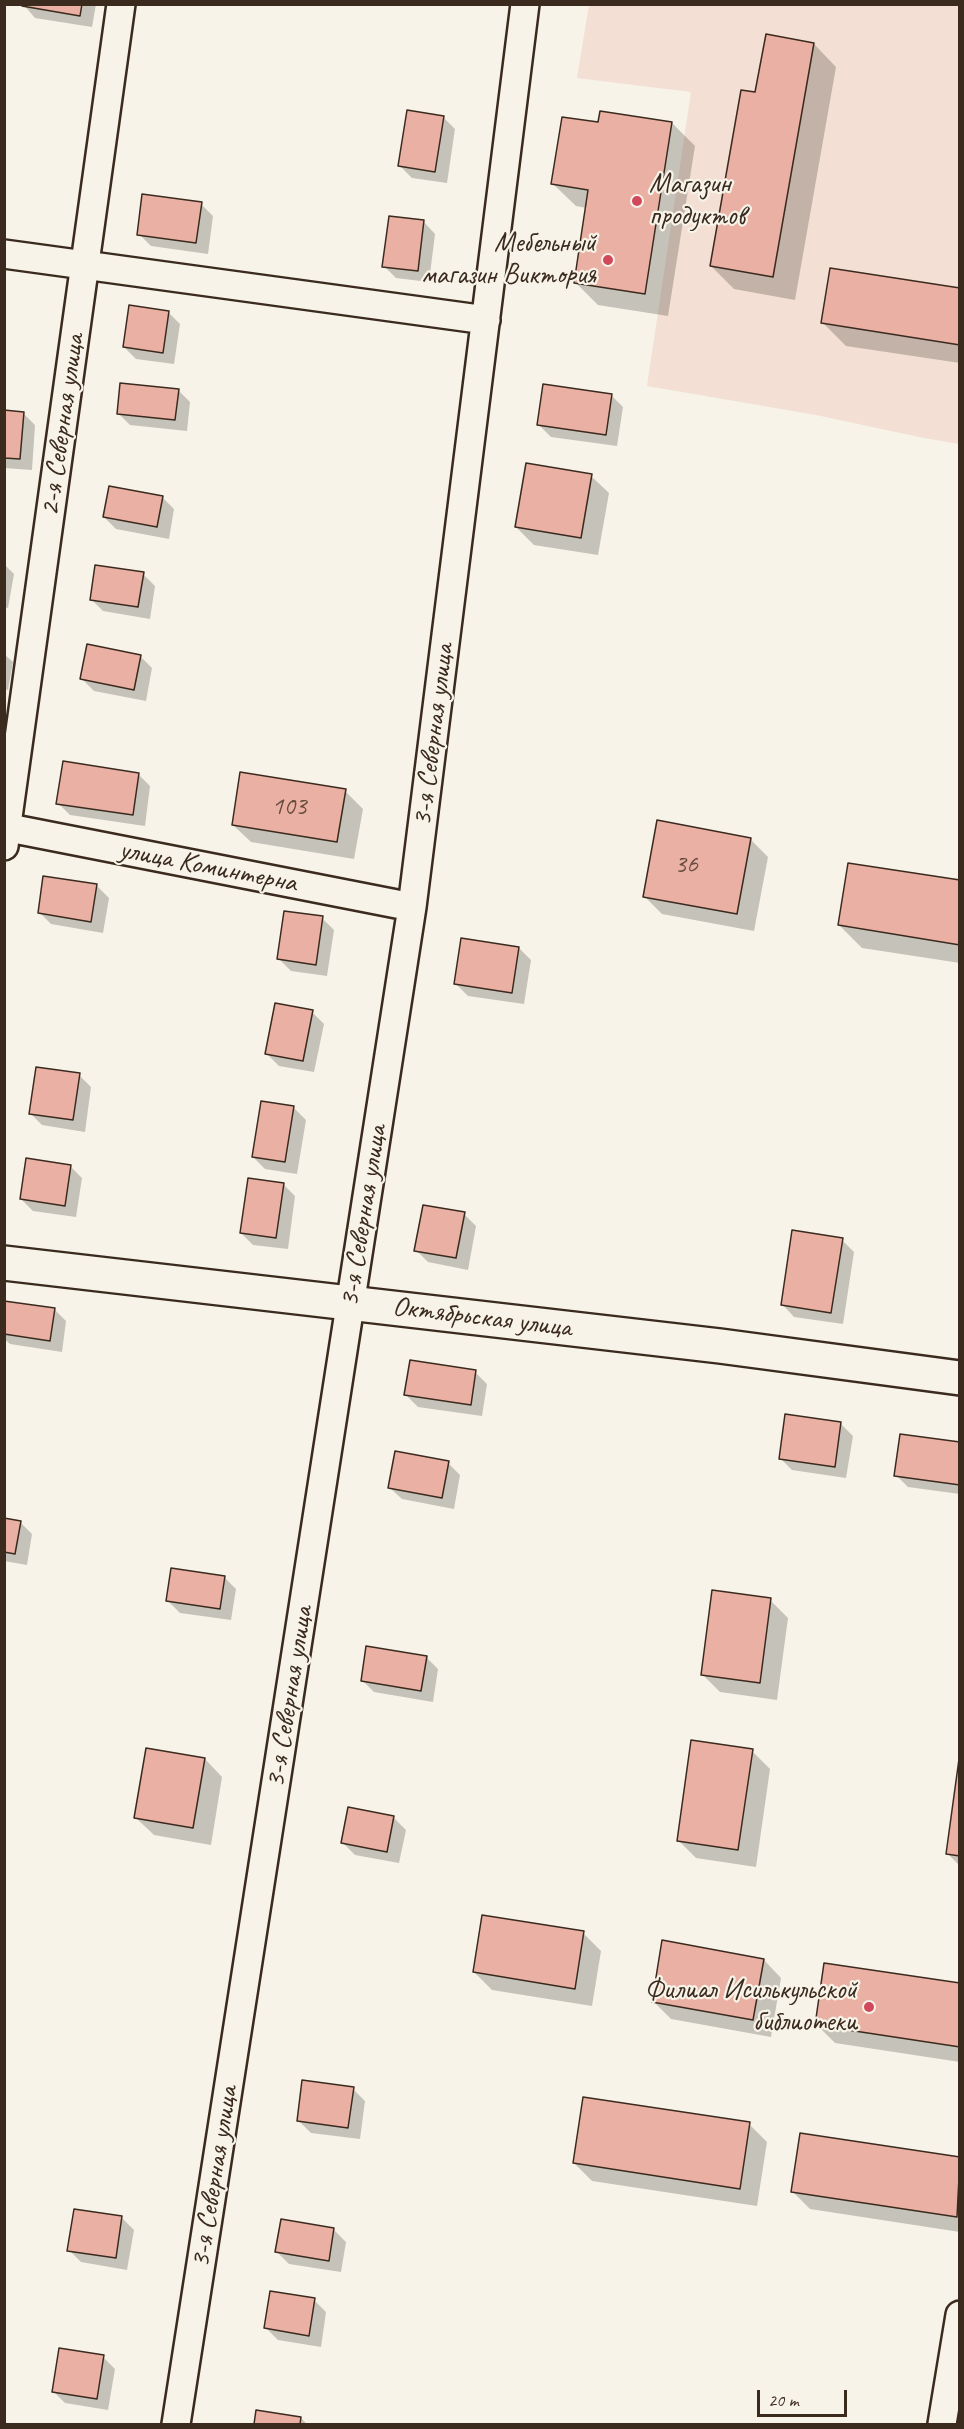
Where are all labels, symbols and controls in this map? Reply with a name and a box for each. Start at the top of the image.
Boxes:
place label: Магазин продуктов [649,168,745,234]
marker: Магазин продуктов [630,194,644,208]
place label: Мебельный магазин Виктория [421,227,596,293]
marker: Мебельный магазин Виктория [601,253,615,267]
street label: 2-я Северная улица [34,332,92,518]
street label: 3-я Северная улица [406,642,462,828]
house number: 103 [271,791,307,823]
street label: улица Коминтерна [116,833,300,901]
house number: 36 [674,849,698,881]
street label: 3-я Северная улица [333,1123,395,1309]
street label: Октябрьская улица [391,1290,573,1346]
street label: 3-я Северная улица [259,1604,321,1790]
place label: Филиал Исилькульской библиотеки [645,1974,857,2040]
marker: Филиал Исилькульской библиотеки [862,2000,876,2014]
street label: 3-я Северная улица [184,2084,246,2270]
scale bar [760,2378,850,2416]
text: 20 m [768,2389,799,2411]

